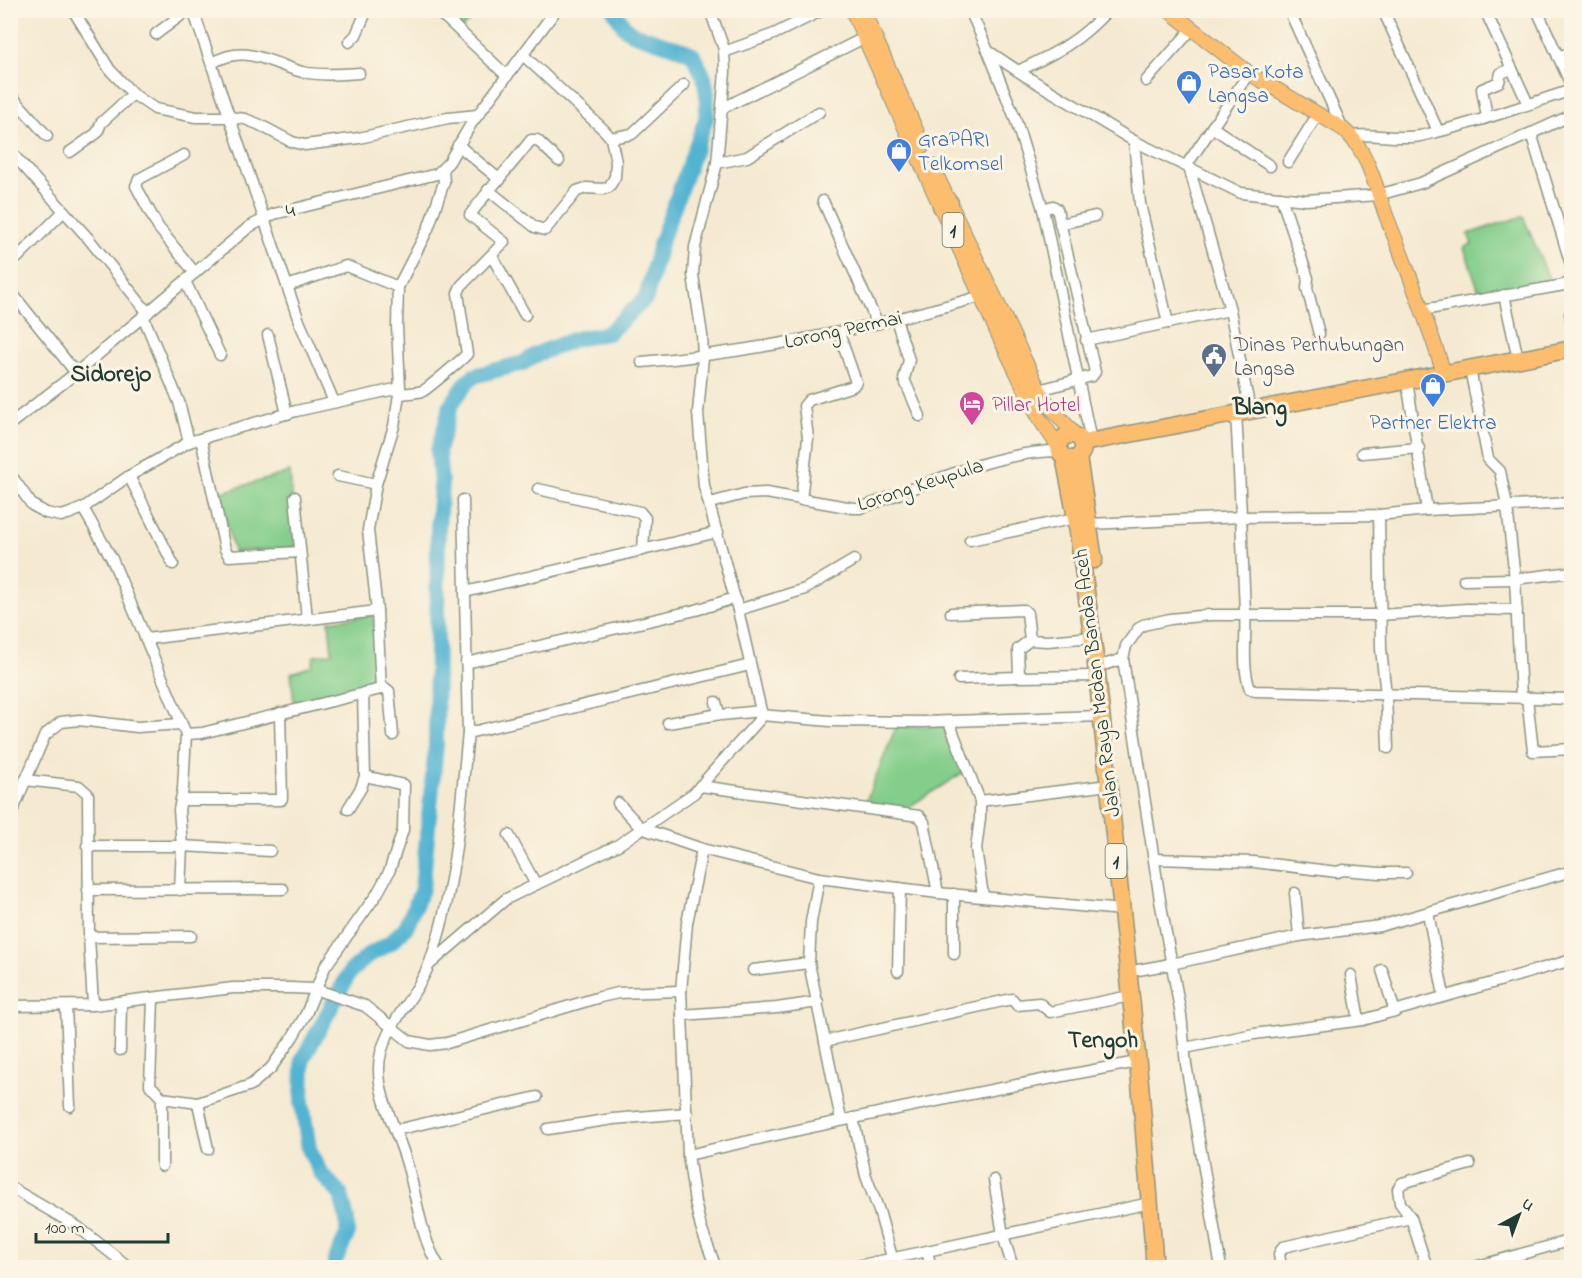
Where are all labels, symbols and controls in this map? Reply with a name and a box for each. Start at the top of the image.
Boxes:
place label: Pasar Kota Langsa [1208,58,1304,114]
shop icon: Pasar Kota Langsa [1174,68,1204,106]
place label: GraPARI Telkomsel [918,126,1003,180]
shop icon: GraPARI Telkomsel [884,136,914,174]
street label: 4 [282,196,299,228]
road number: 1 [942,213,964,247]
street label: Lorong Permai [782,304,905,360]
place label: Dinas Perhubungan Langsa [1233,331,1404,387]
public building icon: Dinas Perhubungan Langsa [1199,341,1229,379]
district label: Sidorejo [70,358,152,393]
shop icon: Partner Elektra [1418,371,1448,409]
hotel icon: Pillar Hotel [957,389,987,427]
place label: Pillar Hotel [992,391,1080,421]
district label: Blang [1232,391,1287,427]
place label: Partner Elektra [1369,409,1497,439]
street label: Lorong Keupula [854,451,988,522]
street label: Jalan Raya Medan Banda Aceh [1067,547,1131,819]
road number: 1 [1106,844,1126,878]
district label: Tengoh [1068,1024,1138,1060]
north arrow [1489,1185,1549,1245]
text: U [1516,1193,1539,1218]
scale bar [36,1206,168,1244]
text: 100 m [45,1216,85,1242]

